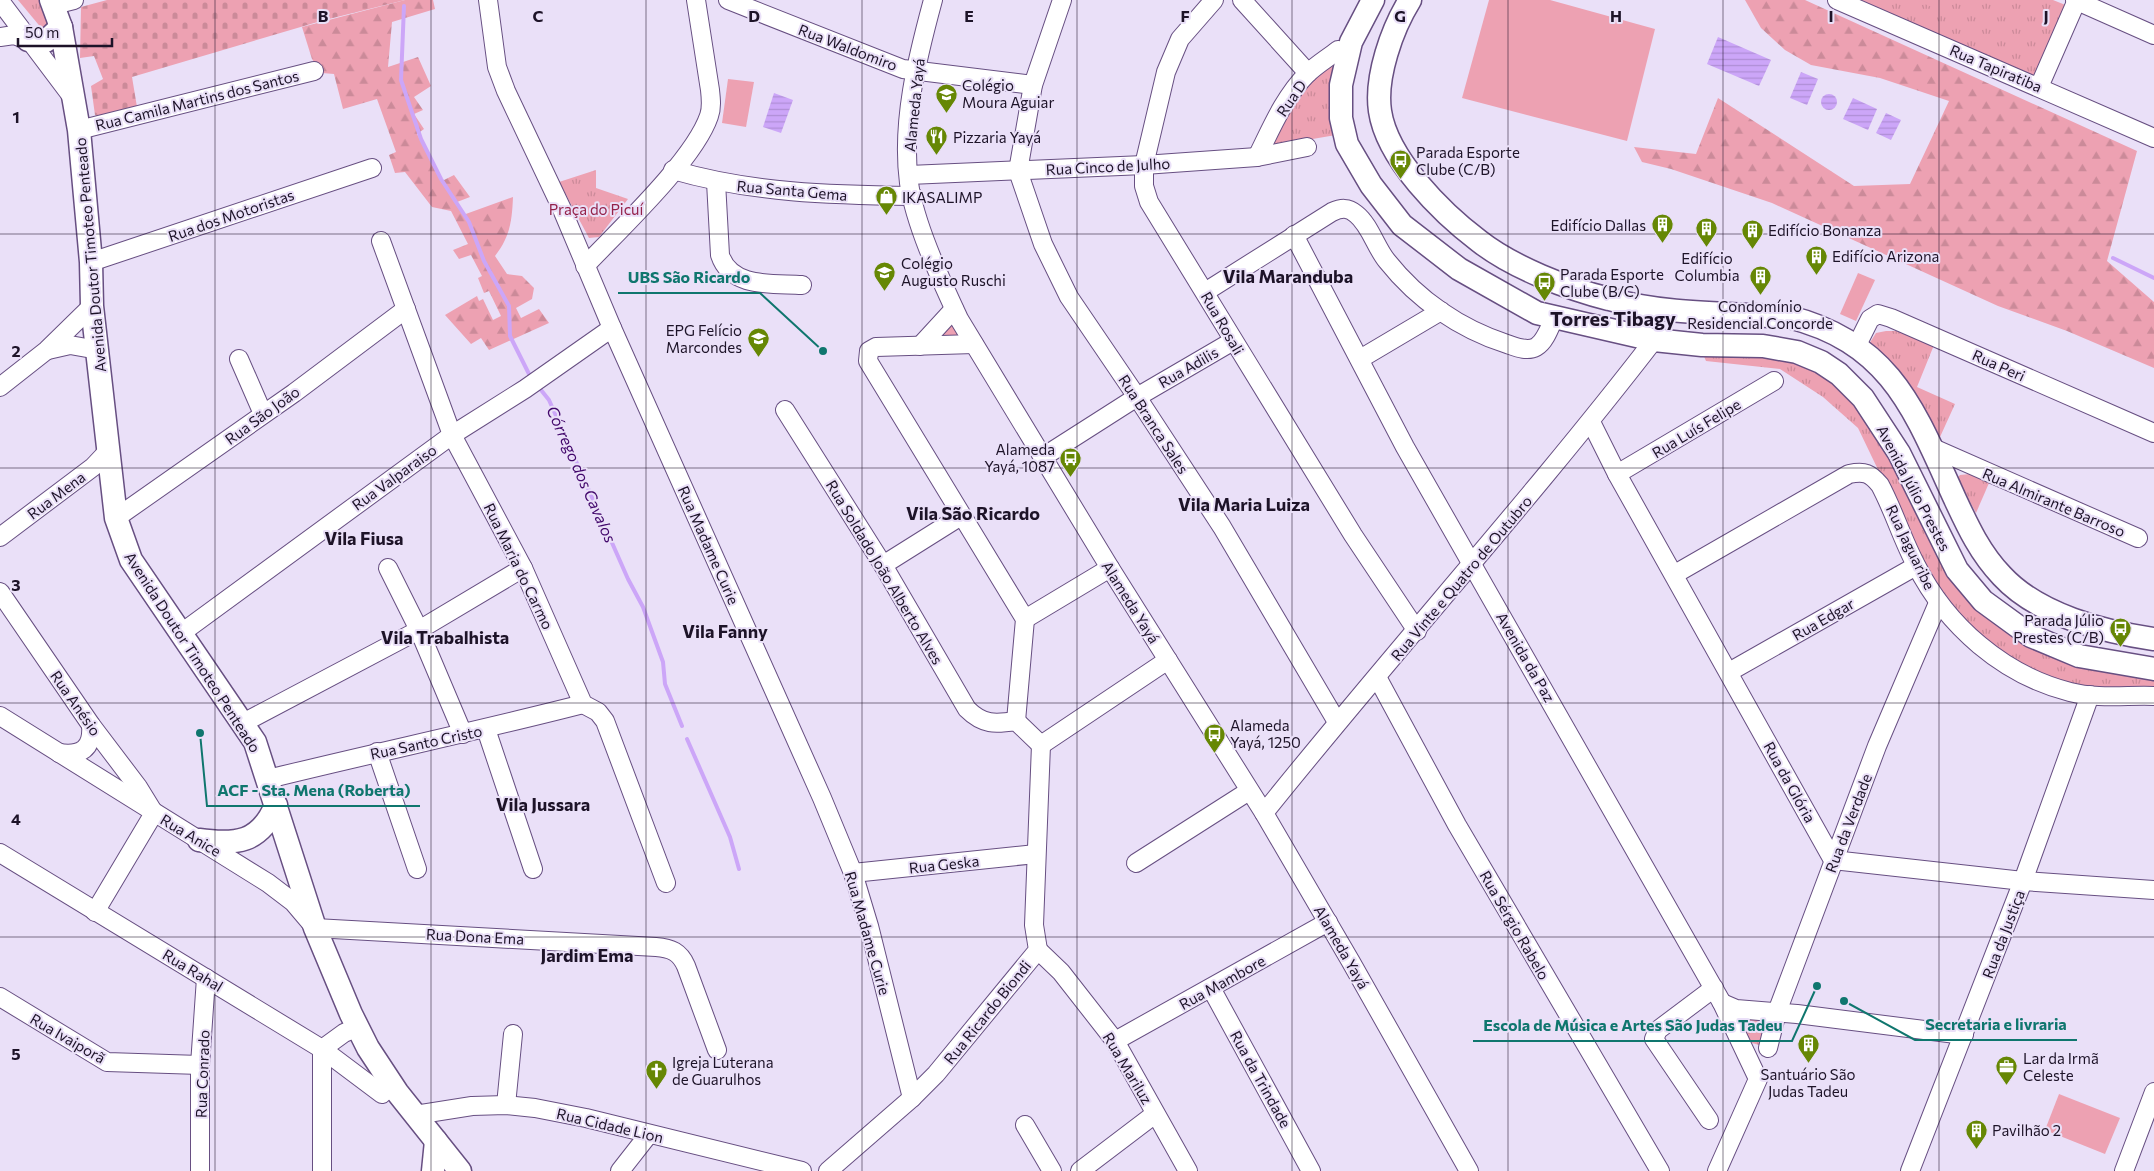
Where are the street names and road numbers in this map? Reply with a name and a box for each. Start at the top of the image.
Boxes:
street label: Rua Waldomiro [796,20,900,74]
street label: Rua Tapiratiba [1947,40,2045,96]
street label: Alameda Yayá [900,57,928,153]
street label: Rua Camila Martins dos Santos [93,66,301,134]
street label: Rua D [1272,76,1310,120]
street label: Avenida Doutor Timoteo Penteado [71,137,109,373]
street label: Rua Cinco de Julho [1045,154,1171,178]
street label: Rua Santa Gema [736,176,848,204]
street label: Rua dos Motoristas [166,185,296,245]
street label: Rua Rosali [1198,288,1248,358]
street label: Rua Adilis [1155,343,1221,391]
street label: Rua Peri [1970,345,2028,385]
street label: Rua Branca Sales [1115,371,1193,477]
street label: Rua São João [221,382,303,448]
street label: Rua Luís Felipe [1648,394,1744,462]
street label: Avenida Júlio Prestes [1873,422,1955,554]
street label: Rua Valparaiso [348,440,440,514]
street label: Rua Almirante Barroso [1980,464,2128,540]
street label: Rua Mena [24,467,88,523]
street label: Rua Soldado João Alberto Alves [823,477,947,668]
street label: Rua Madame Curie [675,483,743,607]
street label: Rua Vinte e Quatro de Outubro [1387,492,1535,664]
street label: Rua Maria do Carmo [481,500,557,632]
street label: Rua Jaguaribe [1883,502,1939,592]
street label: Avenida Doutor Timoteo Penteado [121,548,265,756]
street label: Alameda Yayá [1099,557,1163,647]
street label: Rua Edgar [1789,594,1857,644]
street label: Avenida da Paz [1493,609,1559,705]
street label: Rua Anésio [47,667,105,739]
street label: Rua Santo Cristo [368,721,484,763]
street label: Rua da Glória [1760,738,1820,826]
street label: Rua da Verdade [1821,771,1875,875]
street label: Rua Anice [158,810,225,860]
street label: Rua Geska [908,851,980,877]
street label: Rua Sérgio Rabelo [1476,867,1554,983]
street label: Rua Madame Curie [842,869,894,997]
street label: Rua da Justiça [1978,887,2028,981]
street label: Alameda Yayá [1311,902,1373,992]
street label: Rua Dona Ema [425,924,525,948]
street label: Rua Rahal [160,945,226,995]
street label: Rua Mambore [1176,951,1268,1013]
street label: Rua Ricardo Biondi [940,957,1034,1067]
street label: Rua Ivaiporã [27,1009,109,1067]
street label: Rua da Trindade [1227,1027,1295,1131]
street label: Rua Mariluz [1100,1029,1156,1107]
street label: Rua Conrado [191,1030,213,1118]
street label: Rua Cidade Lion [555,1104,665,1146]

